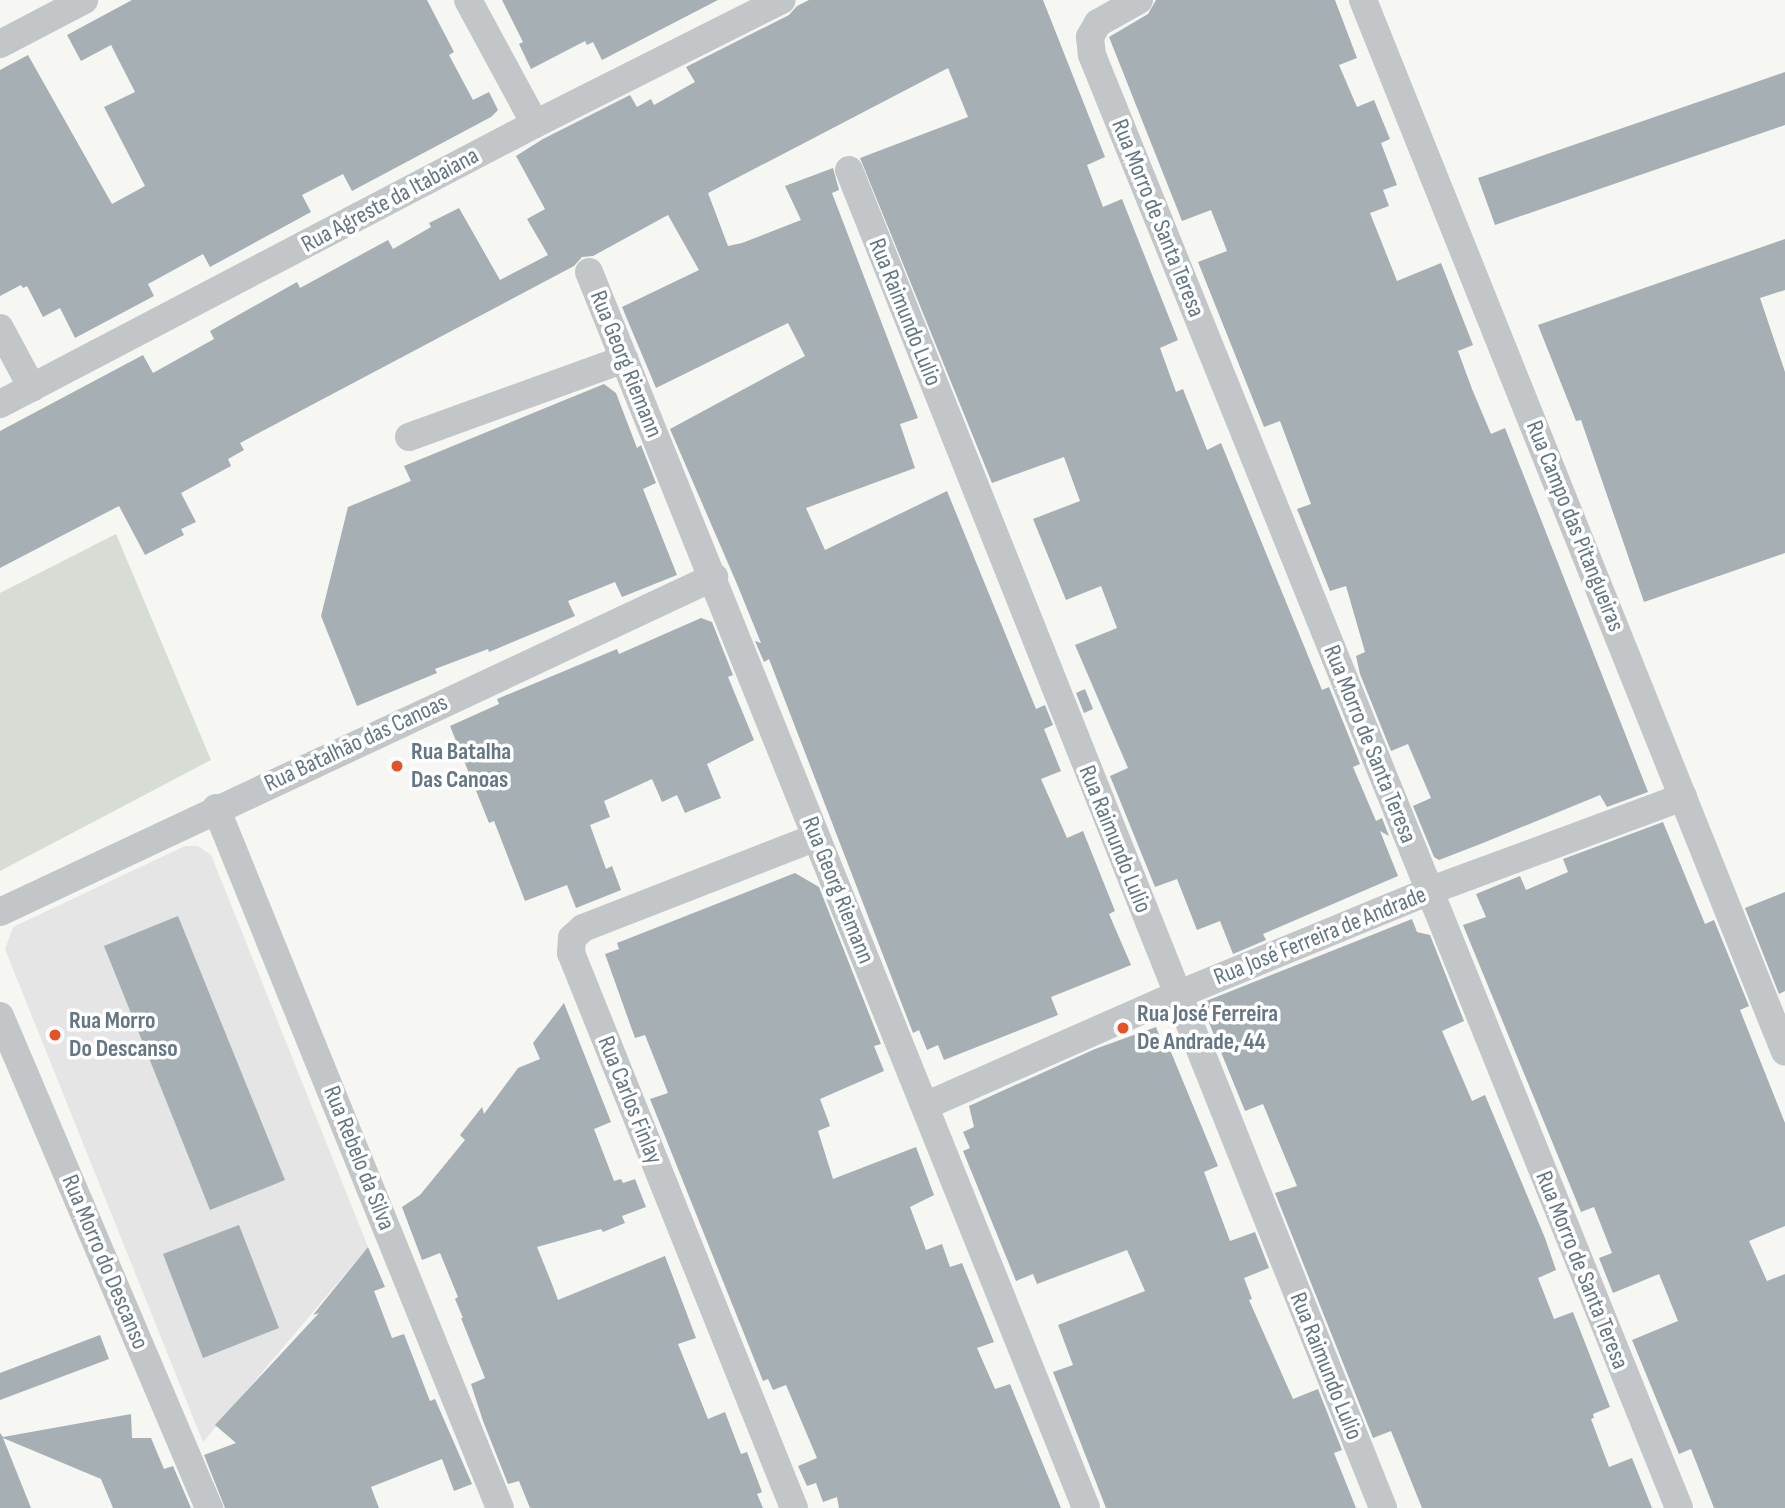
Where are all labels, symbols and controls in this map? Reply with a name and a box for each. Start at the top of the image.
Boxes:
street label: Rua Morro de Santa Teresa [1105,115,1211,321]
street label: Rua Agreste da Itabaiana [297,141,483,259]
street label: Rua Raimundo Lulio [862,234,948,390]
street label: Rua Georg Riemann [583,286,669,442]
street label: Rua Campo das Pitangueiras [1520,416,1630,636]
street label: Rua Morro de Santa Teresa [1317,641,1423,847]
street label: Rua Batalhão das Canoas [260,688,452,798]
place label: Rua Batalha Das Canoas [411,738,511,794]
marker: Rua Batalha Das Canoas [389,758,405,774]
street label: Rua Raimundo Lulio [1072,761,1158,917]
street label: Rua Georg Riemann [795,812,881,968]
street label: Rua José Ferreira de Andrade [1210,880,1430,992]
place label: Rua José Ferreira De Andrade, 44 [1137,1000,1278,1056]
place label: Rua Morro Do Descanso [69,1007,178,1063]
marker: Rua José Ferreira De Andrade, 44 [1115,1020,1131,1036]
marker: Rua Morro Do Descanso [47,1027,63,1043]
street label: Rua Carlos Finlay [591,1032,669,1168]
street label: Rua Rebelo da Silva [317,1082,401,1234]
street label: Rua Morro de Santa Teresa [1529,1167,1635,1373]
street label: Rua Morro do Descanso [55,1170,155,1354]
street label: Rua Raimundo Lulio [1283,1288,1369,1444]

